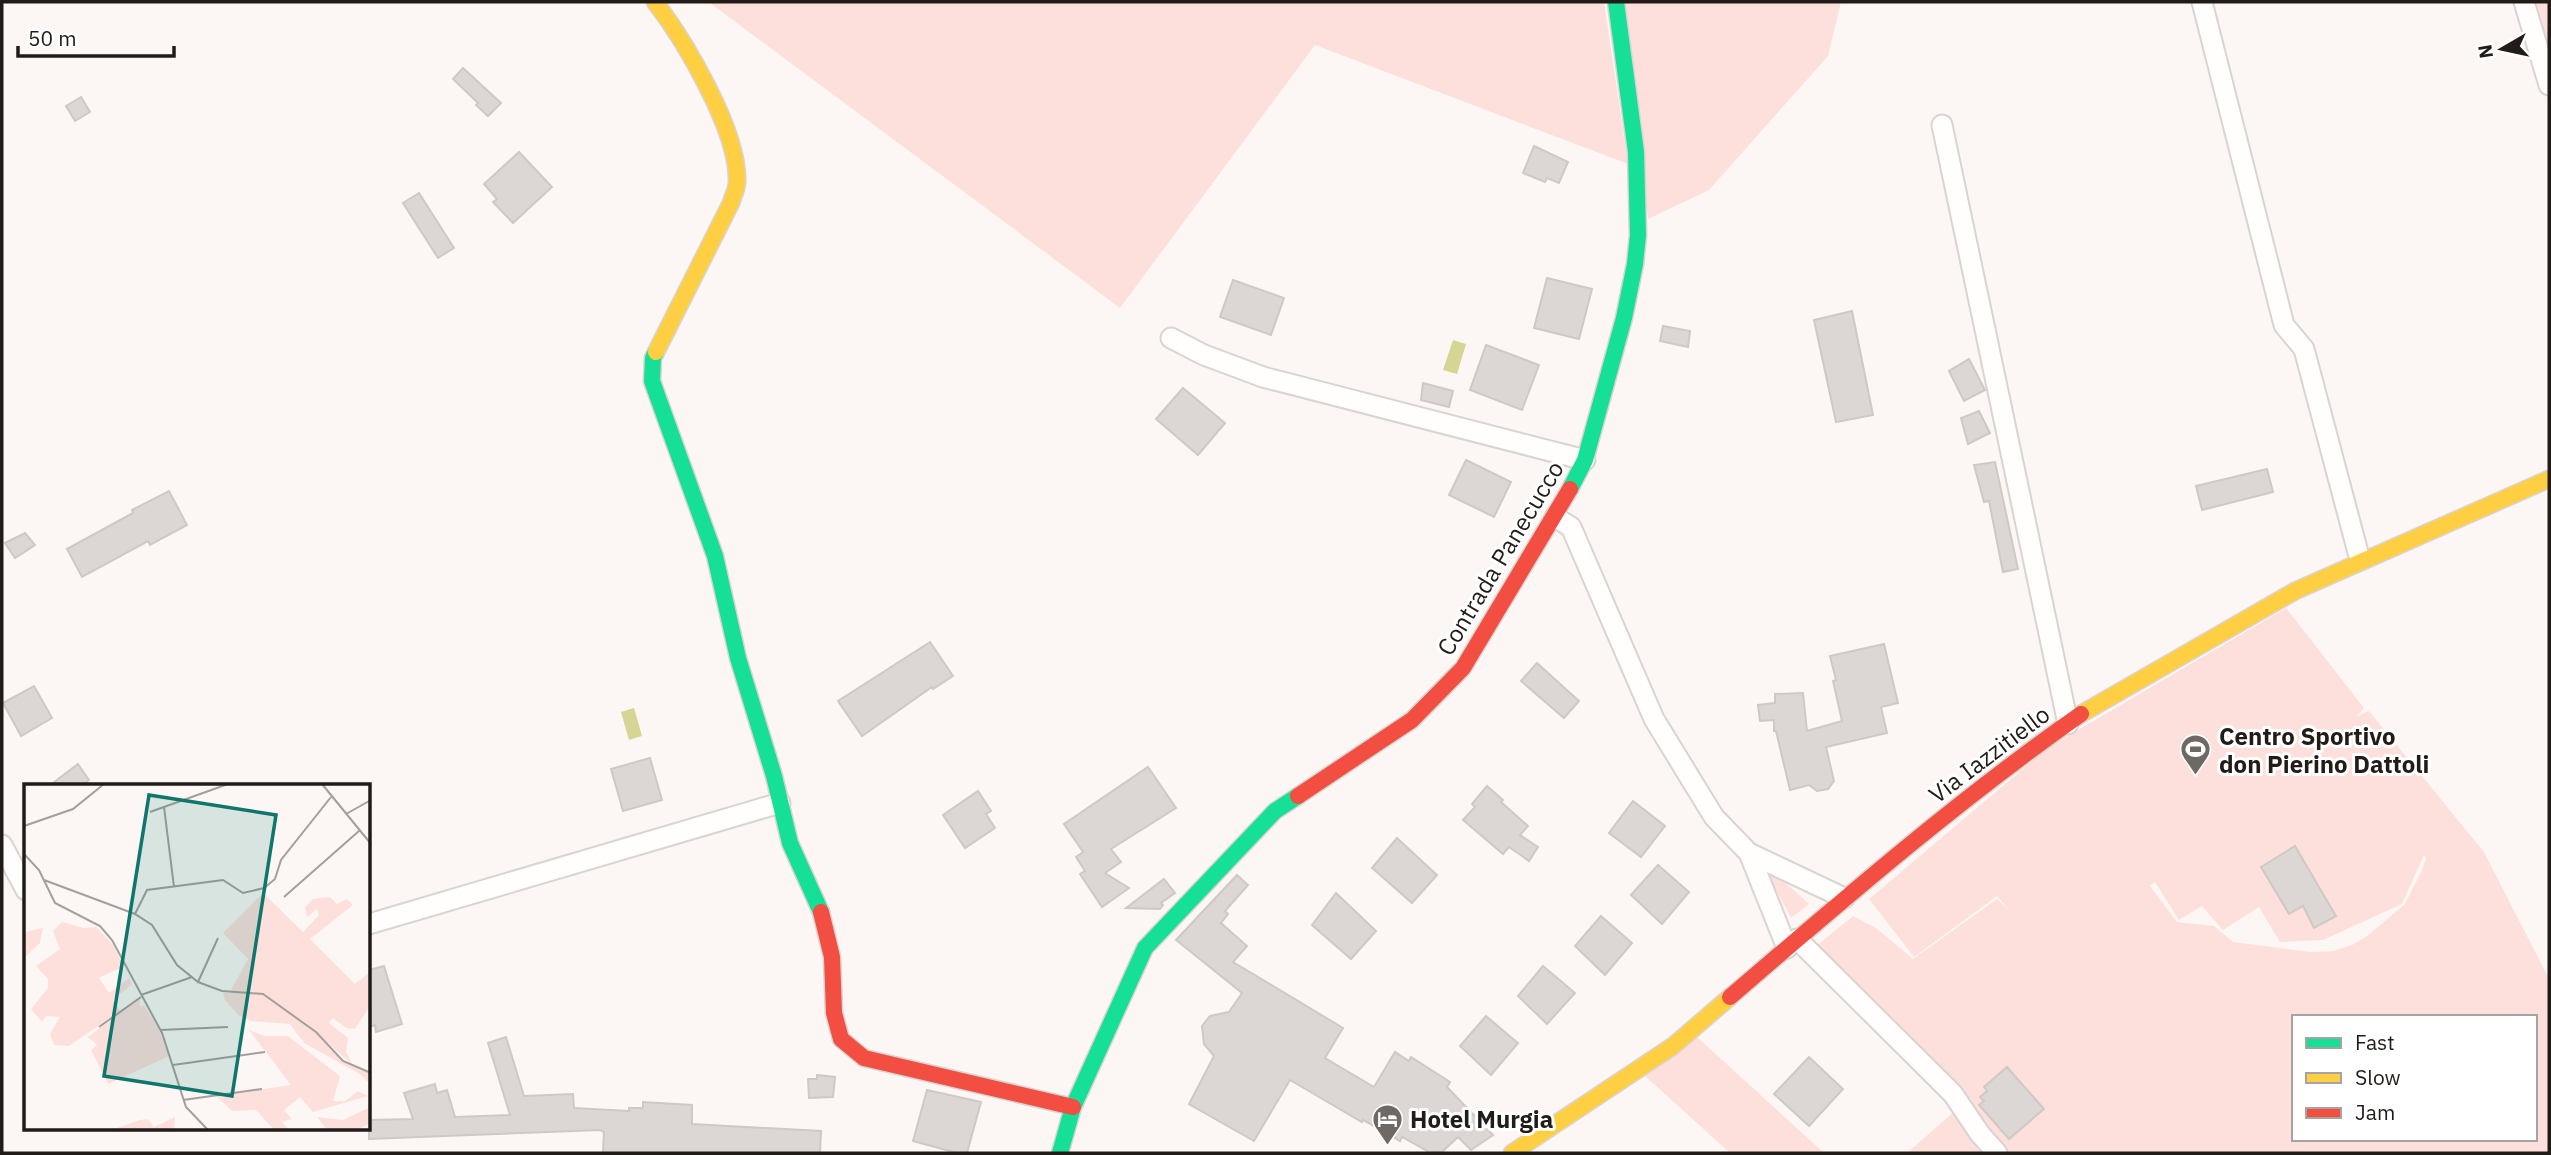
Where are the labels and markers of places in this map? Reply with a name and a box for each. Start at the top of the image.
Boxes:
place label: Centro Sportivo don Pierino Dattoli [2219,720,2429,780]
sports icon: Centro Sportivo don Pierino Dattoli [2179,733,2213,777]
hotel icon: Hotel Murgia [1370,1102,1404,1146]
place label: Hotel Murgia [1410,1103,1553,1135]

